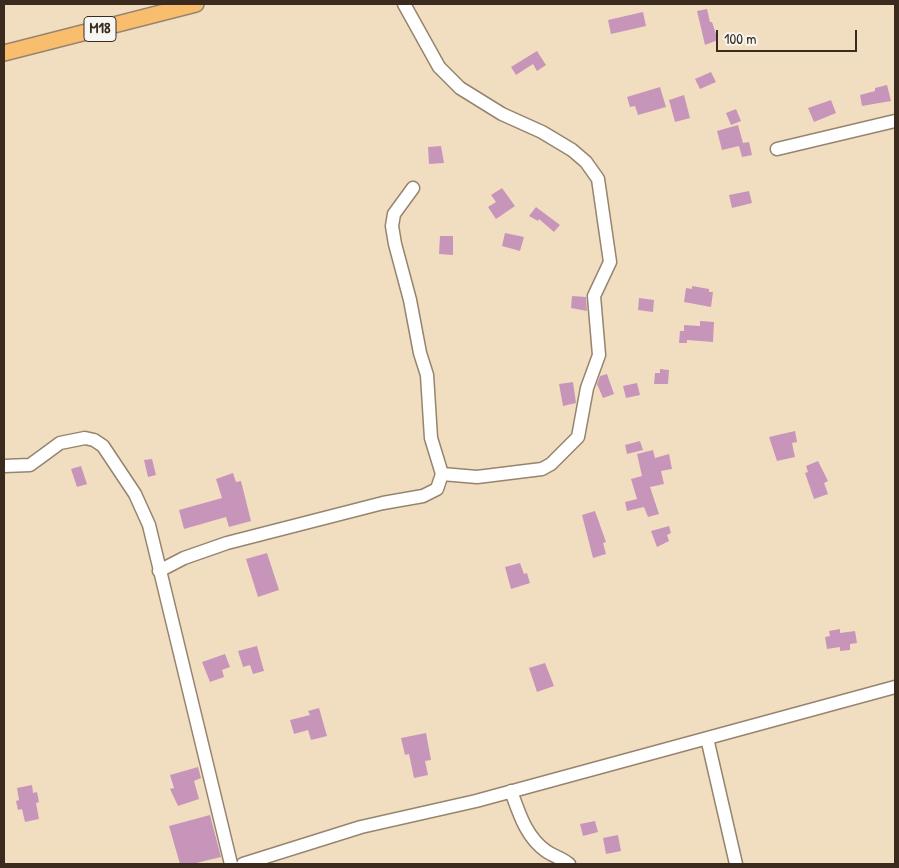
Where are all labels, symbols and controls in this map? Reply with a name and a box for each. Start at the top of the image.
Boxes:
road number: M18 [84,16,116,42]
scale bar [719,20,860,52]
text: 100 m [724,28,757,49]

